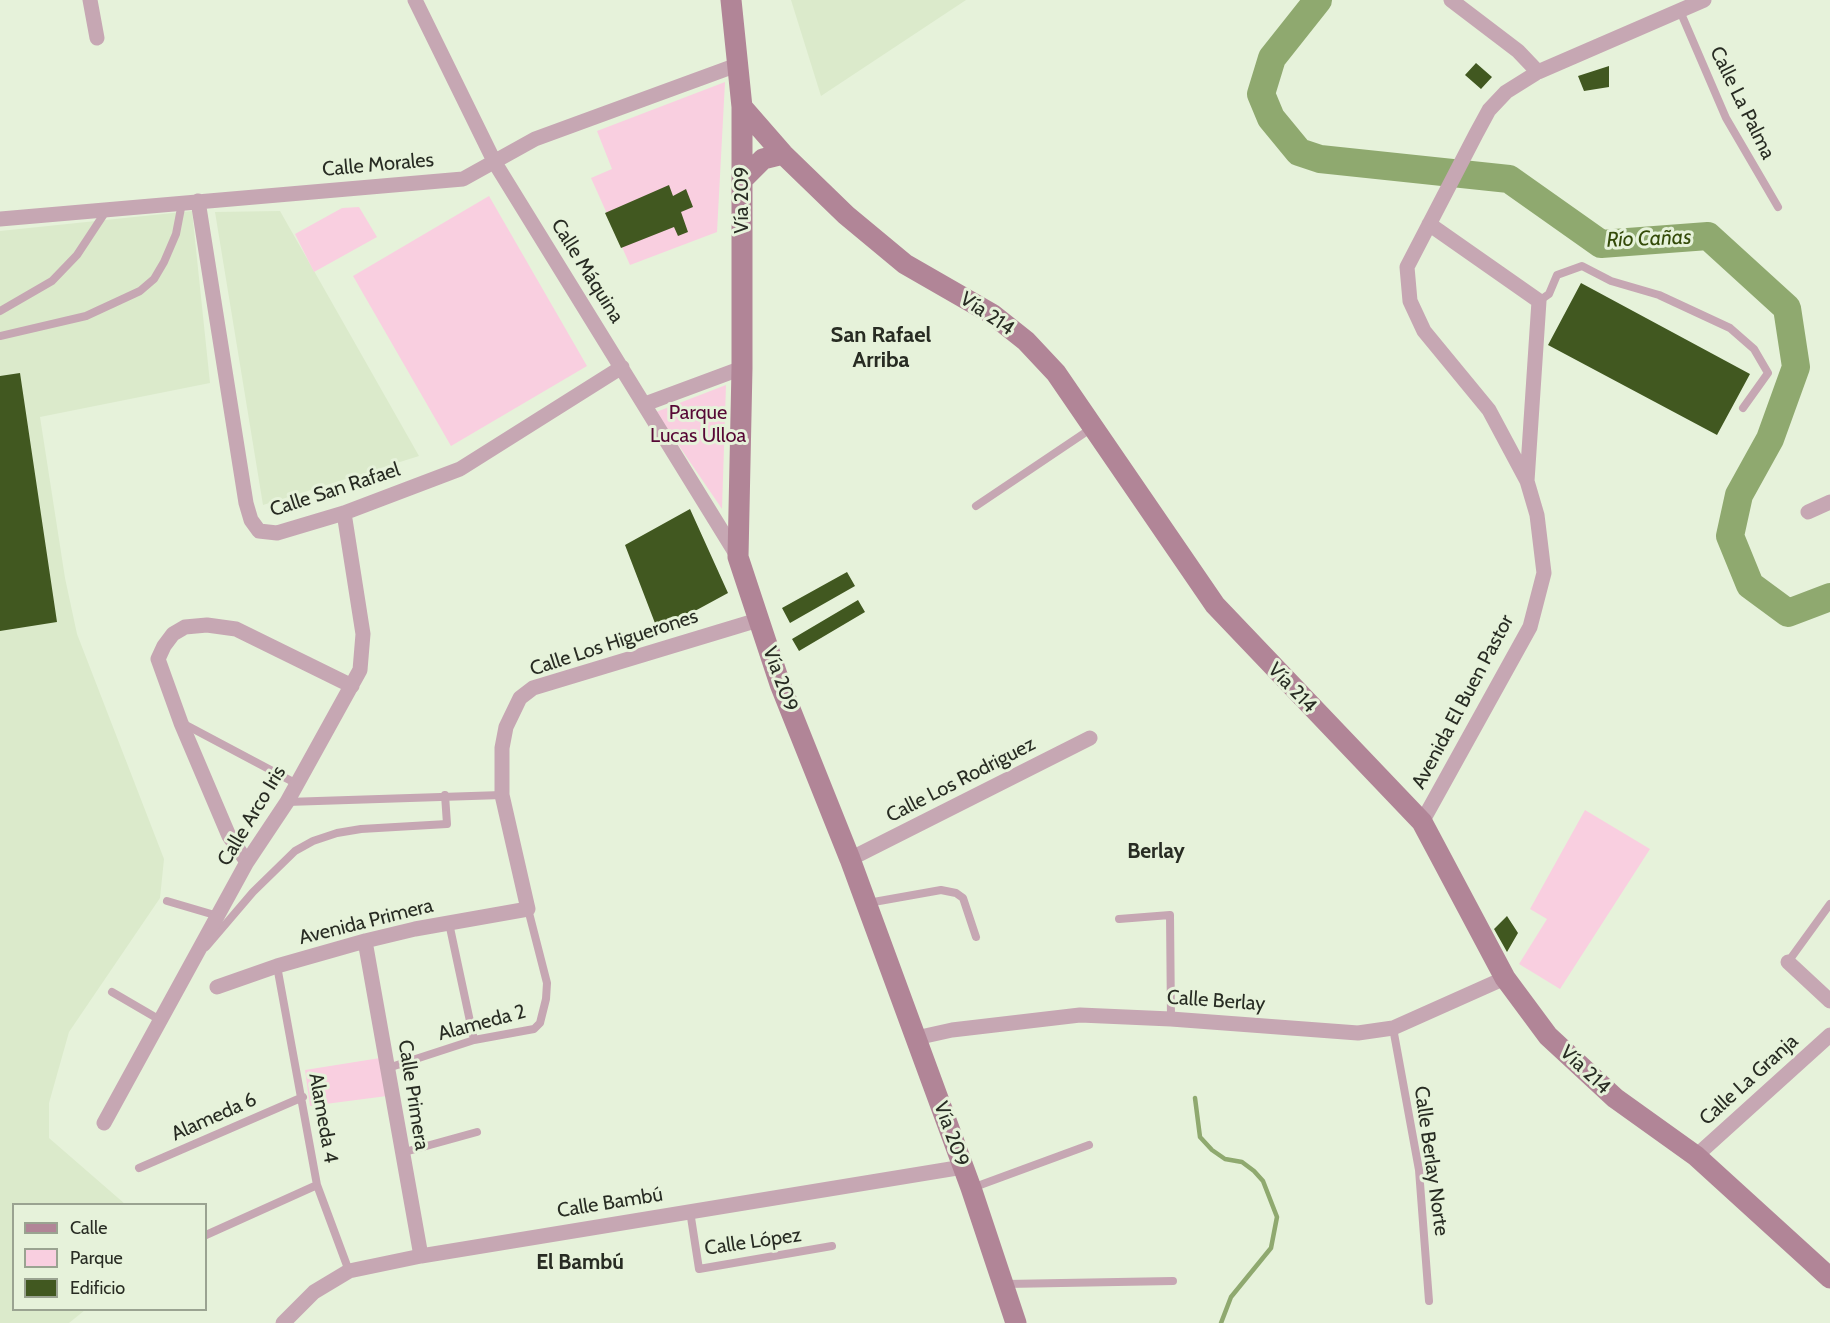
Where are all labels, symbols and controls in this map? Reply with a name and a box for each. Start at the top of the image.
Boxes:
street label: Calle La Palma [1704,43,1780,163]
street label: Calle Morales [321,148,435,182]
street label: Vía 209 [730,166,754,234]
street label: Calle Máquina [545,214,629,328]
water label: Río Cañas [1606,225,1692,253]
street label: Vía 214 [955,287,1019,341]
district label: San Rafael Arriba [831,323,931,374]
park label: Parque Lucas Ulloa [650,401,746,448]
street label: Calle San Rafael [267,458,403,522]
street label: Calle Los Higuerones [527,605,701,681]
street label: Avenida El Buen Pastor [1407,611,1519,793]
street label: Vía 209 [757,643,803,715]
street label: Vía 214 [1263,658,1321,718]
street label: Calle Los Rodriguez [882,732,1040,828]
street label: Calle Arco Iris [213,762,291,870]
district label: Berlay [1127,839,1185,865]
street label: Avenida Primera [296,894,436,950]
street label: Calle Berlay [1166,986,1266,1016]
street label: Alameda 2 [435,1000,529,1046]
street label: Calle La Granja [1695,1030,1803,1130]
street label: Calle Primera [392,1038,434,1152]
street label: Vía 214 [1555,1041,1615,1099]
street label: Alameda 4 [303,1071,343,1165]
street label: Calle Berlay Norte [1409,1085,1453,1237]
street label: Alameda 6 [168,1088,260,1146]
street label: Vía 209 [928,1098,974,1170]
street label: Calle Bambú [555,1183,665,1223]
legend [12,1203,207,1311]
text: Calle [70,1217,107,1239]
street label: Calle López [703,1223,803,1261]
text: Parque [70,1247,123,1269]
district label: El Bambú [536,1250,624,1276]
text: Edificio [70,1277,125,1299]

